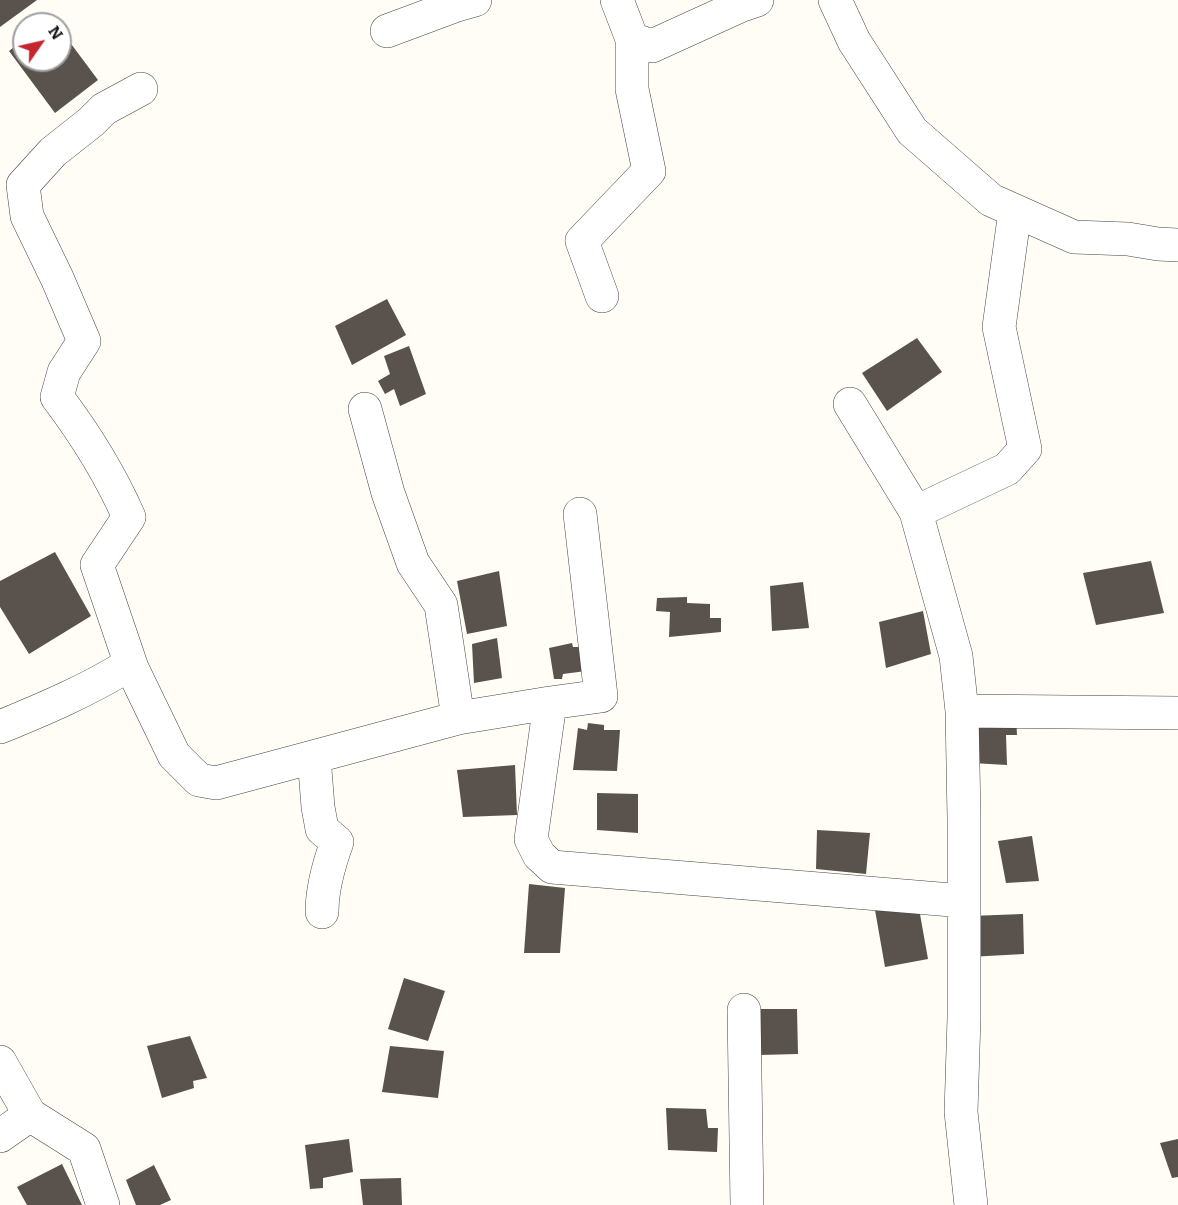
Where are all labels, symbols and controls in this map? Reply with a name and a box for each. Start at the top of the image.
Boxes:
north arrow [12,12,72,72]
text: N [44,22,67,43]

